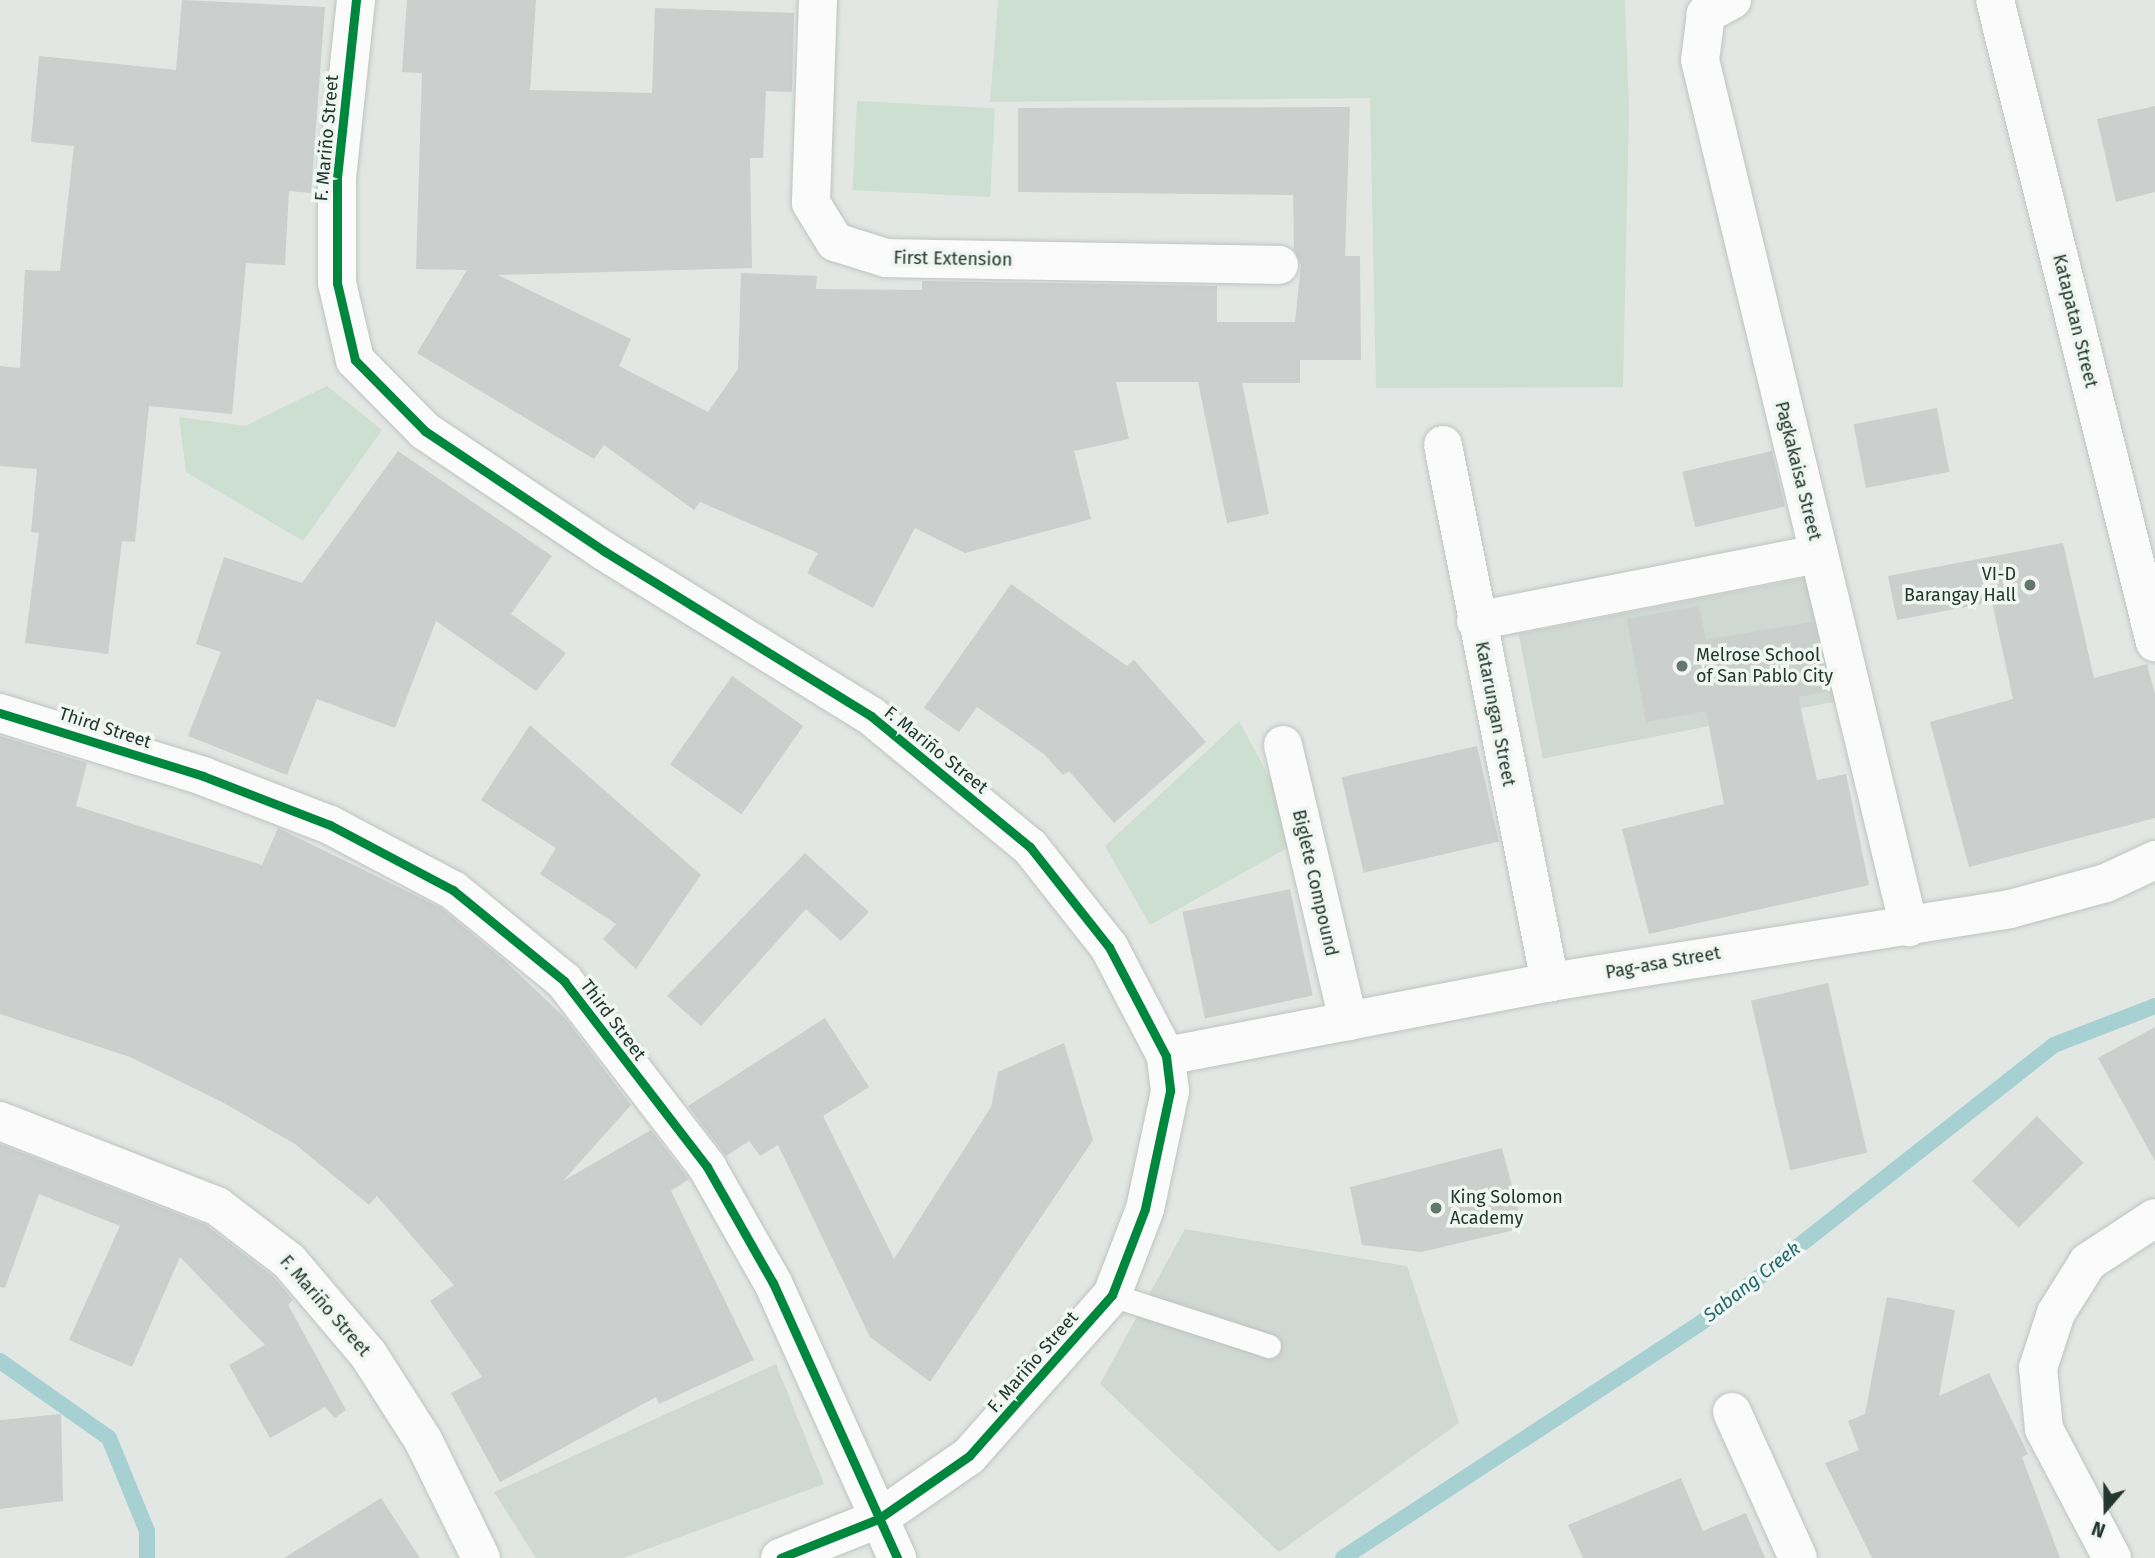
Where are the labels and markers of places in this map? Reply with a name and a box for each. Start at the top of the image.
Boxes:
place label: VI-D Barangay Hall [1904,564,2016,606]
marker: VI-D Barangay Hall [2022,577,2038,593]
place label: Melrose School of San Pablo City [1696,645,1833,688]
marker: Melrose School of San Pablo City [1674,658,1690,674]
place label: King Solomon Academy [1450,1187,1563,1230]
marker: King Solomon Academy [1428,1200,1444,1216]

